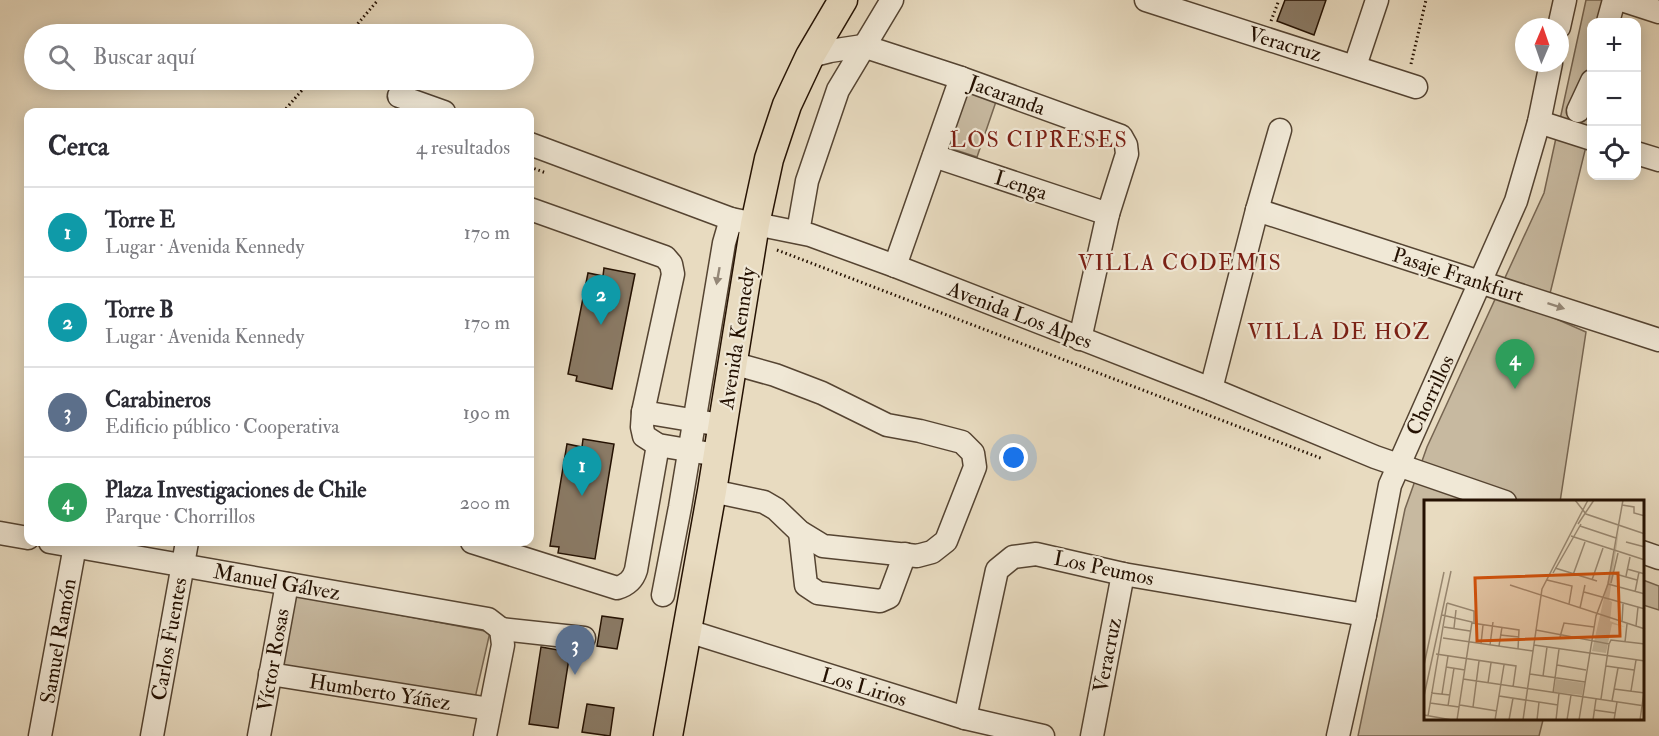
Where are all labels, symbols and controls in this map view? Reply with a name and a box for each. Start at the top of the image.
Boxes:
north arrow [1515,18,1569,72]
map controls [1587,18,1641,180]
button: + [1587,18,1641,72]
street label: Veracruz [1245,21,1325,68]
search box [24,24,534,90]
icon: search [45,41,78,74]
text: Buscar aquí [93,43,195,71]
street label: Jacaranda [964,69,1049,122]
button: − [1587,72,1641,126]
district label: LOS CIPRESES [950,126,1128,154]
button: locate [1587,126,1641,180]
text: Cerca [48,131,109,163]
text: 4 resultados [416,135,510,160]
street label: Lenga [991,164,1051,207]
text: Torre E [105,206,175,234]
text: 1 [64,220,71,245]
text: 170 m [464,220,510,245]
text: Lugar · Avenida Kennedy [105,234,304,259]
street label: Pasaje Frankfurt [1389,242,1527,309]
district label: VILLA CODEMIS [1078,249,1282,277]
street label: Avenida Kennedy [713,264,762,412]
one-way arrow [713,266,722,285]
street label: Avenida Los Alpes [943,275,1096,355]
pin: 2 [582,276,620,325]
text: Torre B [105,296,174,324]
one-way arrow [1547,302,1565,312]
text: 2 [62,310,73,335]
text: 170 m [464,310,510,335]
district label: VILLA DE HOZ [1247,318,1431,346]
text: Lugar · Avenida Kennedy [105,324,304,349]
pin: 4 [1496,340,1534,389]
street label: Chorrillos [1400,351,1461,440]
text: Carabineros [105,386,211,414]
text: 3 [64,400,71,425]
text: 190 m [463,400,510,425]
text: Edificio público · Cooperativa [105,414,340,439]
your location [999,443,1028,472]
pin: 1 [562,446,602,496]
text: Plaza Investigaciones de Chile [105,476,367,504]
text: 4 [62,490,73,515]
text: 200 m [460,490,510,515]
inset map [1424,500,1644,721]
text: Parque · Chorrillos [105,504,255,529]
street label: Los Peumos [1051,545,1157,592]
street label: Manuel Gálvez [211,558,342,607]
street label: Carlos Fuentes [145,575,194,703]
street label: Samuel Ramón [34,576,83,706]
street label: Víctor Rosas [251,606,296,714]
street label: Veracruz [1087,615,1128,695]
pin: 3 [556,626,594,675]
street label: Los Lirios [818,662,910,713]
street label: Humberto Yáñez [307,668,453,717]

